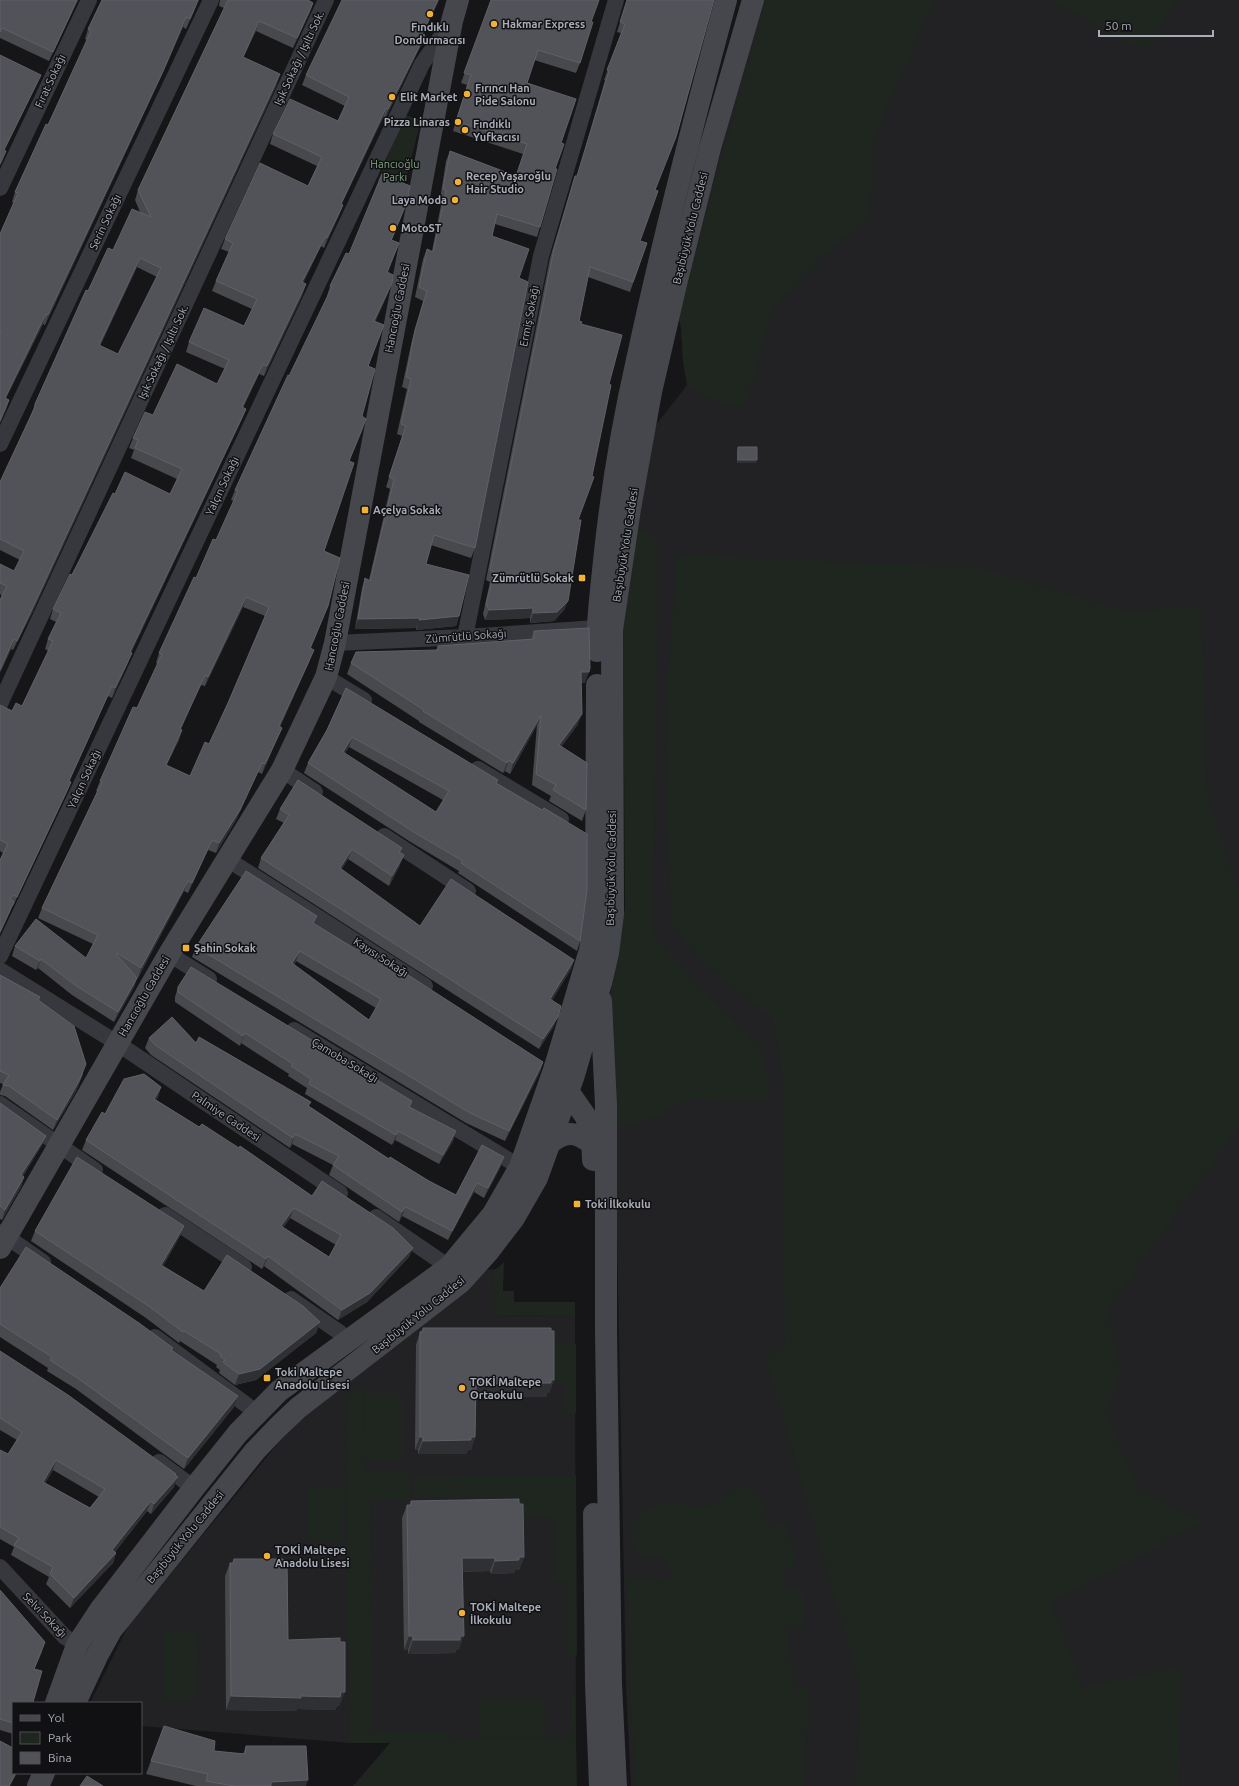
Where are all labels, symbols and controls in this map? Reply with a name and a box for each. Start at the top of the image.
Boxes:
street label: Işık Sokağı / Işıltı Sok. [272,9,326,107]
marker: Fındıklı Dondurmacısı [425,9,435,19]
scale bar [1099,12,1213,38]
place label: Hakmar Express [502,18,585,30]
marker: Hakmar Express [489,19,499,29]
text: 50 m [1105,19,1132,32]
place label: Fındıklı Dondurmacısı [395,21,465,46]
street label: Fırat Sokağı [32,52,68,110]
place label: Fırıncı Han Pide Salonu [475,82,536,107]
marker: Fırıncı Han Pide Salonu [462,89,472,99]
place label: Elit Market [400,91,458,103]
marker: Elit Market [387,92,397,102]
place label: Pizza Linaras [384,116,450,128]
marker: Pizza Linaras [453,117,463,127]
place label: Fındıklı Yufkacısı [473,118,519,143]
marker: Fındıklı Yufkacısı [460,125,470,135]
park label: Hancıoğlu Parkı [370,158,420,183]
place label: Recep Yaşaroğlu Hair Studio [466,170,551,195]
street label: Başıbüyük Yolu Caddesi [670,171,710,285]
marker: Recep Yaşaroğlu Hair Studio [453,177,463,187]
street label: Serin Sokağı [87,192,123,252]
place label: Laya Moda [392,194,447,206]
marker: Laya Moda [450,195,460,205]
place label: MotoST [401,222,442,234]
marker: MotoST [388,223,398,233]
street label: Hancıoğlu Caddesi [382,262,412,354]
street label: Ermiş Sokağı [517,284,541,348]
street label: Işık Sokağı / Işıltı Sok. [136,303,190,401]
street label: Yalçın Sokağı [203,455,241,517]
street label: Başıbüyük Yolu Caddesi [610,487,640,603]
place label: Açelya Sokak [373,504,442,516]
marker: Açelya Sokak [360,505,370,515]
place label: Zümrütlü Sokak [492,572,575,584]
marker: Zümrütlü Sokak [577,573,587,583]
street label: Hancıoğlu Caddesi [322,580,352,672]
street label: Zümrütlü Sokağı [425,627,507,645]
street label: Yalçın Sokağı [65,748,103,810]
street label: Başıbüyük Yolu Caddesi [604,810,618,926]
street label: Kayısı Sokağı [351,935,411,979]
place label: Şahin Sokak [194,942,257,954]
marker: Şahin Sokak [181,943,191,953]
street label: Hancıoğlu Caddesi [116,954,172,1038]
street label: Çamoba Sokağı [310,1035,380,1085]
street label: Palmiye Caddesi [190,1089,262,1143]
place label: Toki İlkokulu [585,1198,651,1210]
marker: Toki İlkokulu [572,1199,582,1209]
street label: Başıbüyük Yolu Caddesi [369,1274,467,1356]
place label: Toki Maltepe Anadolu Lisesi [275,1366,350,1391]
marker: Toki Maltepe Anadolu Lisesi [262,1373,272,1383]
place label: TOKİ Maltepe Ortaokulu [470,1376,541,1401]
marker: TOKİ Maltepe Ortaokulu [457,1383,467,1393]
street label: Başıbüyük Yolu Caddesi [144,1488,226,1586]
place label: TOKİ Maltepe Anadolu Lisesi [275,1544,350,1569]
marker: TOKİ Maltepe Anadolu Lisesi [262,1551,272,1561]
street label: Selvi Sokağı [21,1590,69,1640]
place label: TOKİ Maltepe İlkokulu [470,1601,541,1626]
marker: TOKİ Maltepe İlkokulu [457,1608,467,1618]
legend [12,1702,142,1774]
text: Yol [48,1711,65,1724]
text: Park [48,1731,72,1744]
text: Bina [48,1751,72,1764]

